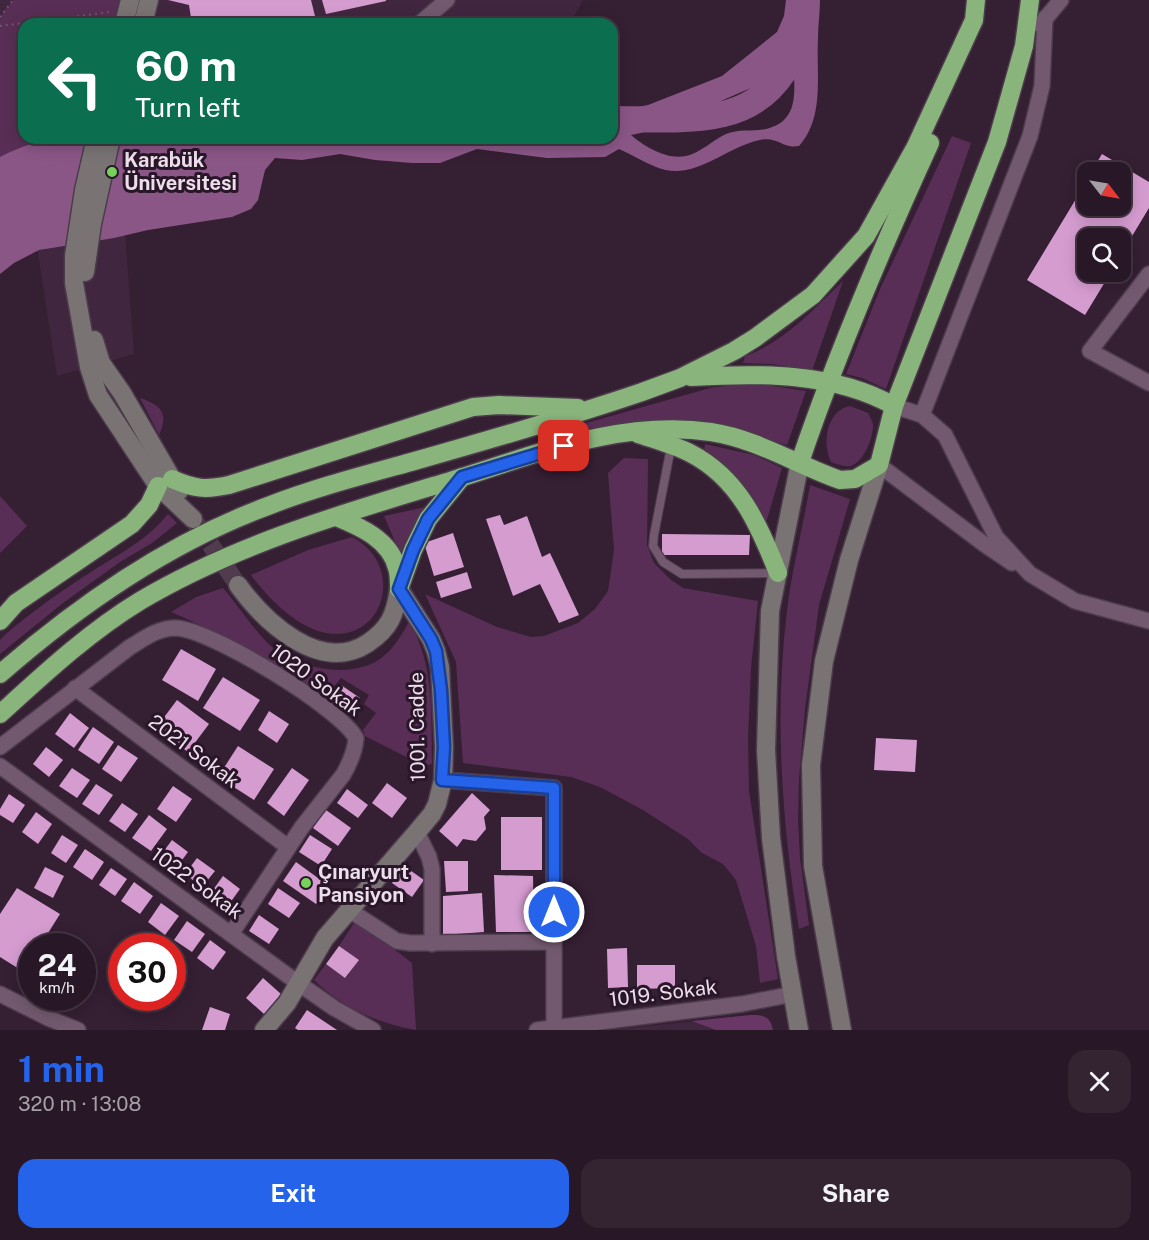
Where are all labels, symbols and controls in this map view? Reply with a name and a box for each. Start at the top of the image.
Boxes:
text: 60 m [135,41,237,90]
icon: left [36,42,114,120]
text: Turn left [135,91,241,123]
place label: Karabük Üniversitesi [124,148,237,195]
north arrow [1077,162,1131,216]
map controls [1077,162,1131,282]
marker: Karabük Üniversitesi [105,165,119,179]
button: search [1077,228,1131,282]
pin [538,420,589,471]
icon: arrive [547,429,580,462]
street label: 1020 Sokak [266,639,366,721]
street label: 1001. Cadde [404,672,430,782]
street label: 2021 Sokak [144,709,244,793]
street label: 1022 Sokak [147,842,247,924]
place label: Çınaryurt Pansiyon [318,860,409,907]
marker: Çınaryurt Pansiyon [299,876,313,890]
position arrow [522,880,586,944]
speed limit sign: 30 [108,933,186,1011]
text: 24 [38,947,76,983]
street label: 1019. Sokak [608,974,718,1012]
text: km/h [39,979,75,996]
text: 1 min [18,1048,105,1090]
button: close [1068,1050,1131,1113]
text: 320 m · 13:08 [18,1092,141,1116]
button: Exit [18,1159,569,1228]
button: Share [581,1159,1131,1228]

